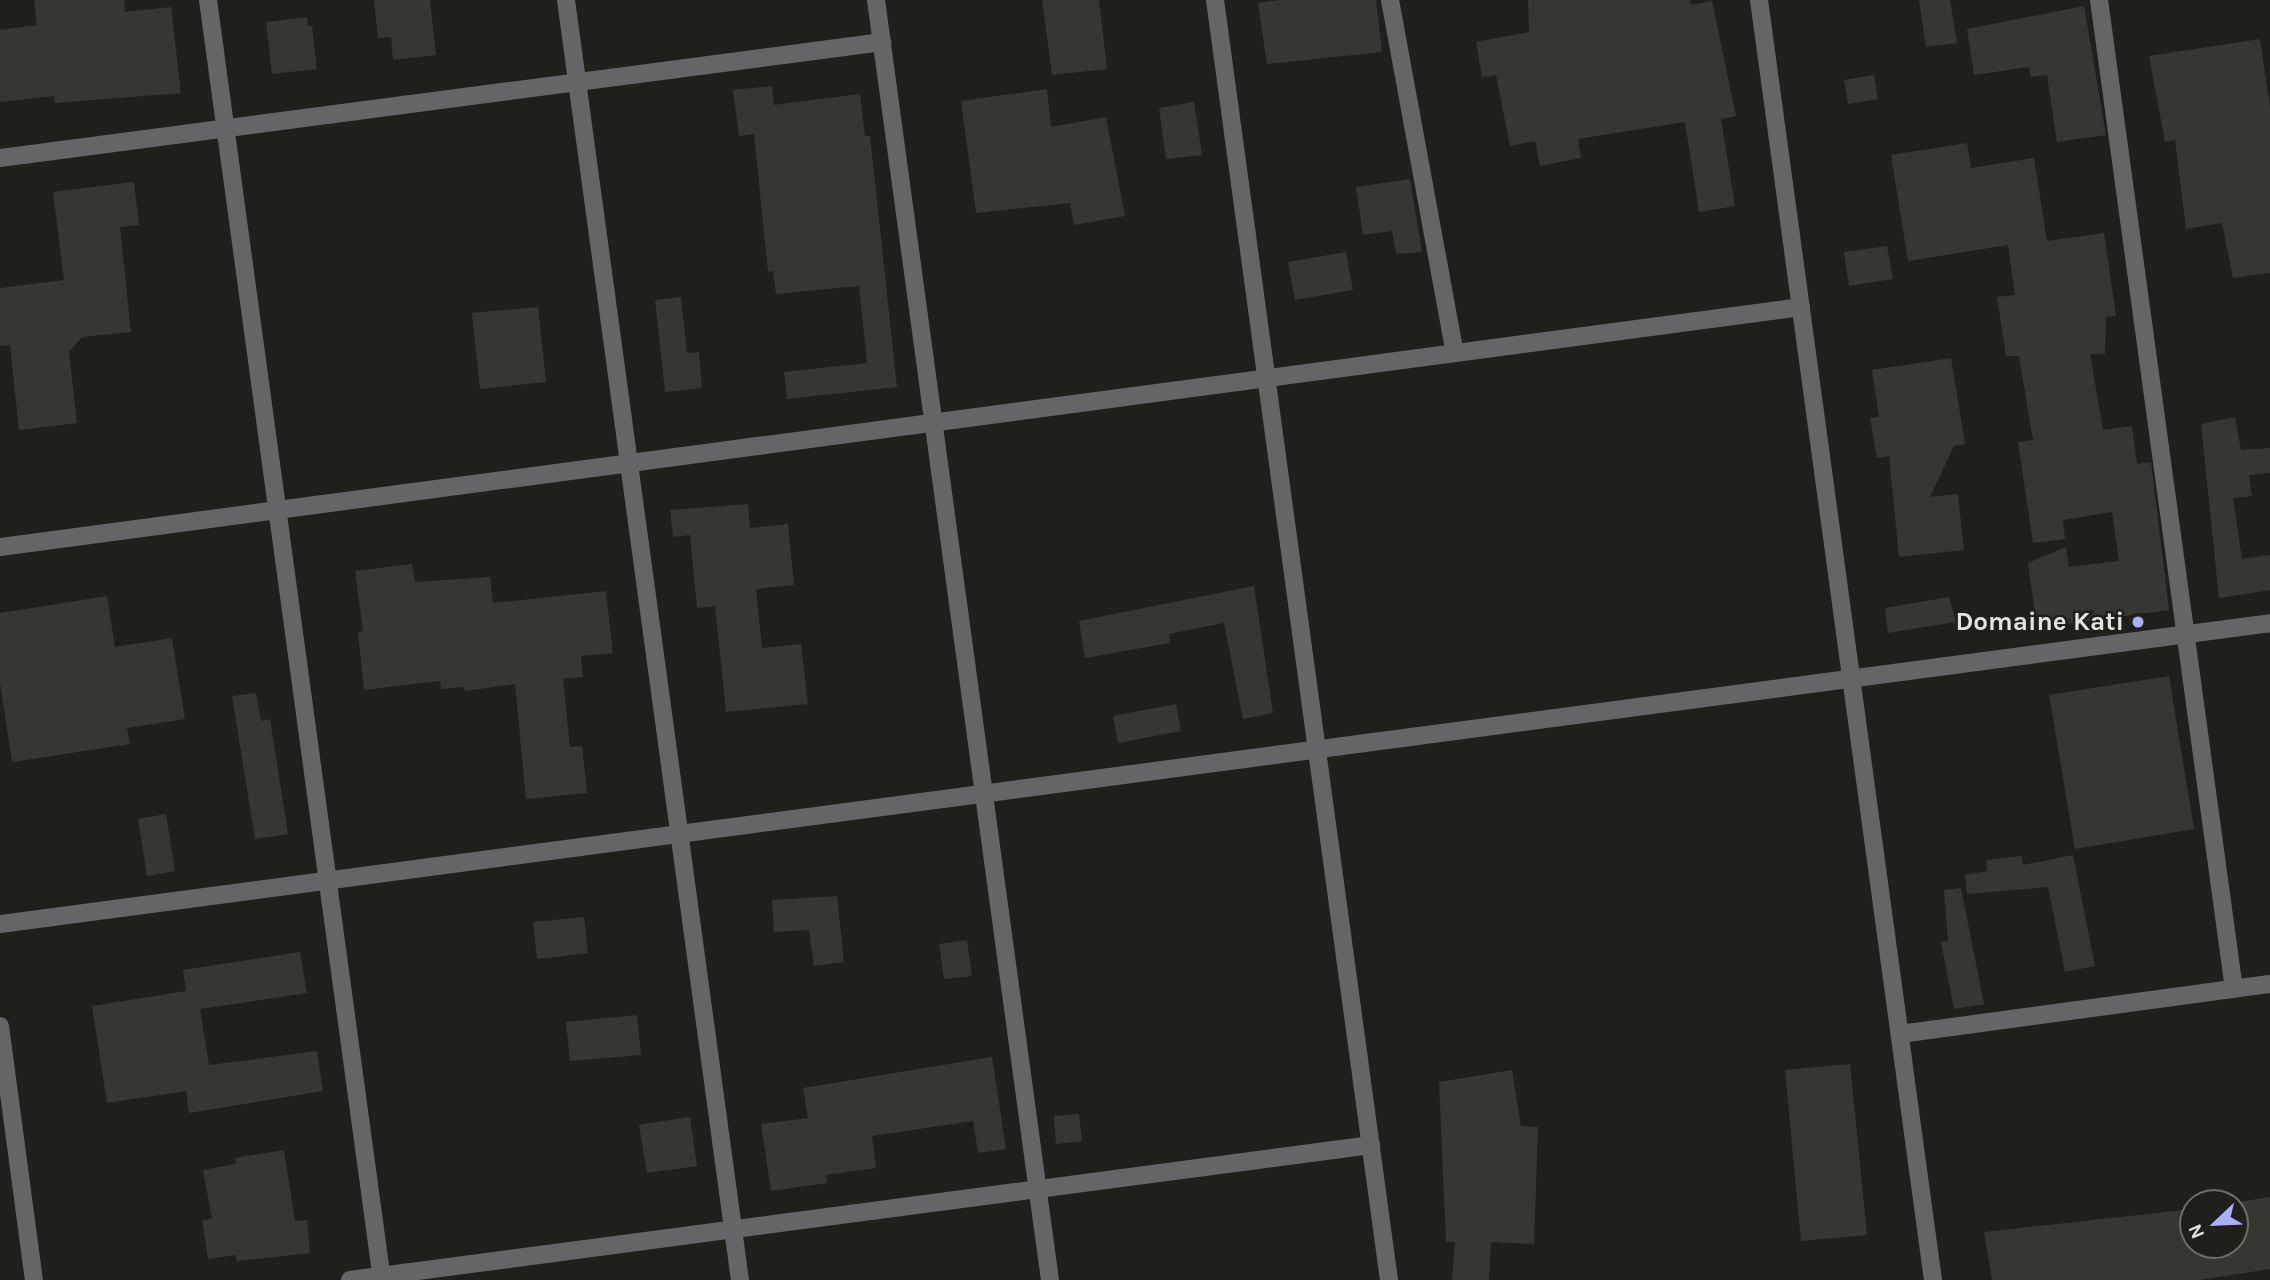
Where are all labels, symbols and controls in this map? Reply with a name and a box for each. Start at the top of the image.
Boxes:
place label: Domaine Kati [1955,606,2124,638]
marker: Domaine Kati [2130,614,2146,630]
north arrow [2179,1189,2249,1259]
text: N [2184,1221,2209,1242]

